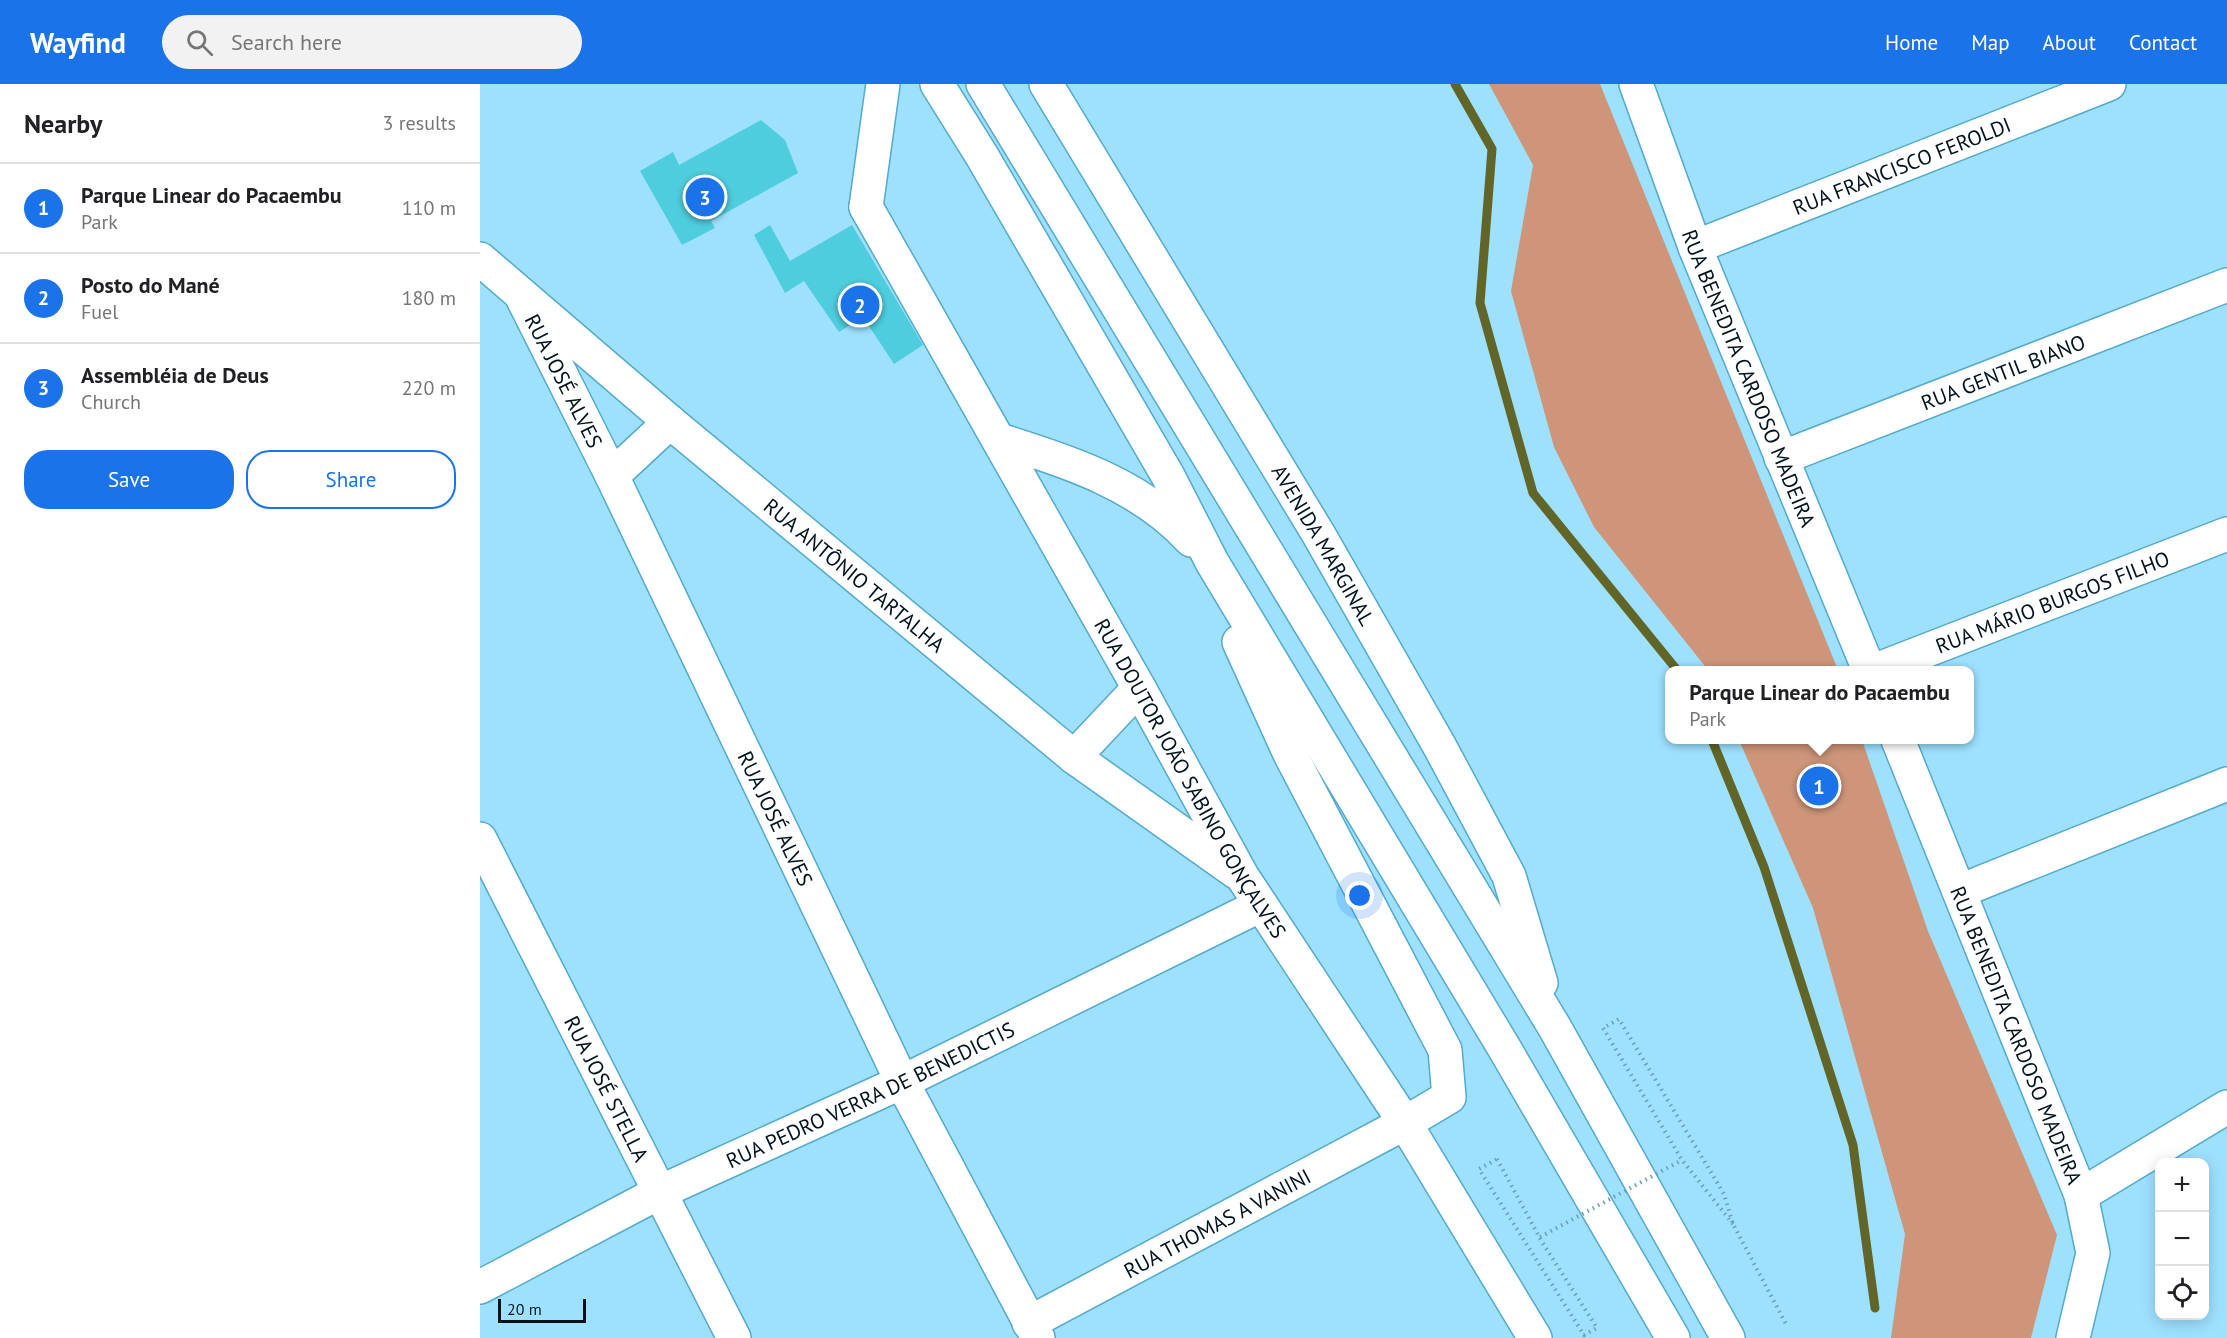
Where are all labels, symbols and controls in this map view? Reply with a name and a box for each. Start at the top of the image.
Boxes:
search box [162,15,582,69]
text: Wayfind [30,24,126,61]
icon: search [183,26,216,59]
text: Search here [231,28,342,56]
text: Home [1885,29,1938,56]
text: Map [1971,29,2010,56]
text: About [2043,29,2096,56]
text: Contact [2129,29,2197,56]
text: Nearby [24,107,102,140]
text: 3 results [383,110,456,136]
street label: RUA FRANCISCO FEROLDI [1789,111,2014,221]
pin: 3 [686,174,724,220]
text: Parque Linear do Pacaembu [81,181,342,209]
text: 1 [38,195,49,221]
text: 110 m [402,195,456,221]
text: Park [81,209,118,235]
street label: RUA BENEDITA CARDOSO MADEIRA [1676,226,1822,531]
text: Posto do Mané [81,271,220,299]
pin: 2 [840,282,880,328]
text: 2 [38,285,49,311]
text: 180 m [402,285,456,311]
text: Fuel [81,299,118,325]
street label: RUA JOSÉ ALVES [519,309,609,452]
street label: RUA GENTIL BIANO [1917,328,2089,416]
text: Assembléia de Deus [81,361,269,389]
text: 3 [38,375,49,401]
text: 220 m [402,375,456,401]
text: Church [81,389,141,415]
button: Save [24,450,234,509]
button: Share [246,450,456,509]
street label: AVENIDA MARGINAL [1266,459,1381,630]
street label: RUA ANTÔNIO TARTALHA [758,492,951,658]
street label: RUA MÁRIO BURGOS FILHO [1931,544,2173,659]
street label: RUA DOUTOR JOÃO SABINO GONÇALVES [1089,613,1293,943]
popup [1665,666,1974,744]
text: Parque Linear do Pacaembu [1689,678,1950,706]
text: Park [1689,706,1726,732]
street label: RUA JOSÉ ALVES [732,746,820,890]
pin: 1 [1800,764,1838,808]
your location [1345,881,1374,910]
street label: RUA BENEDITA CARDOSO MADEIRA [1945,882,2089,1189]
street label: RUA JOSÉ STELLA [559,1011,656,1167]
street label: RUA PEDRO VERRA DE BENEDICTIS [722,1015,1019,1174]
map controls [2155,1158,2209,1320]
button: + [2155,1158,2209,1212]
street label: RUA THOMAS A VANINI [1119,1162,1315,1284]
button: − [2155,1212,2209,1266]
button: locate [2155,1266,2209,1320]
scale bar [498,1296,586,1324]
text: 20 m [507,1299,542,1319]

